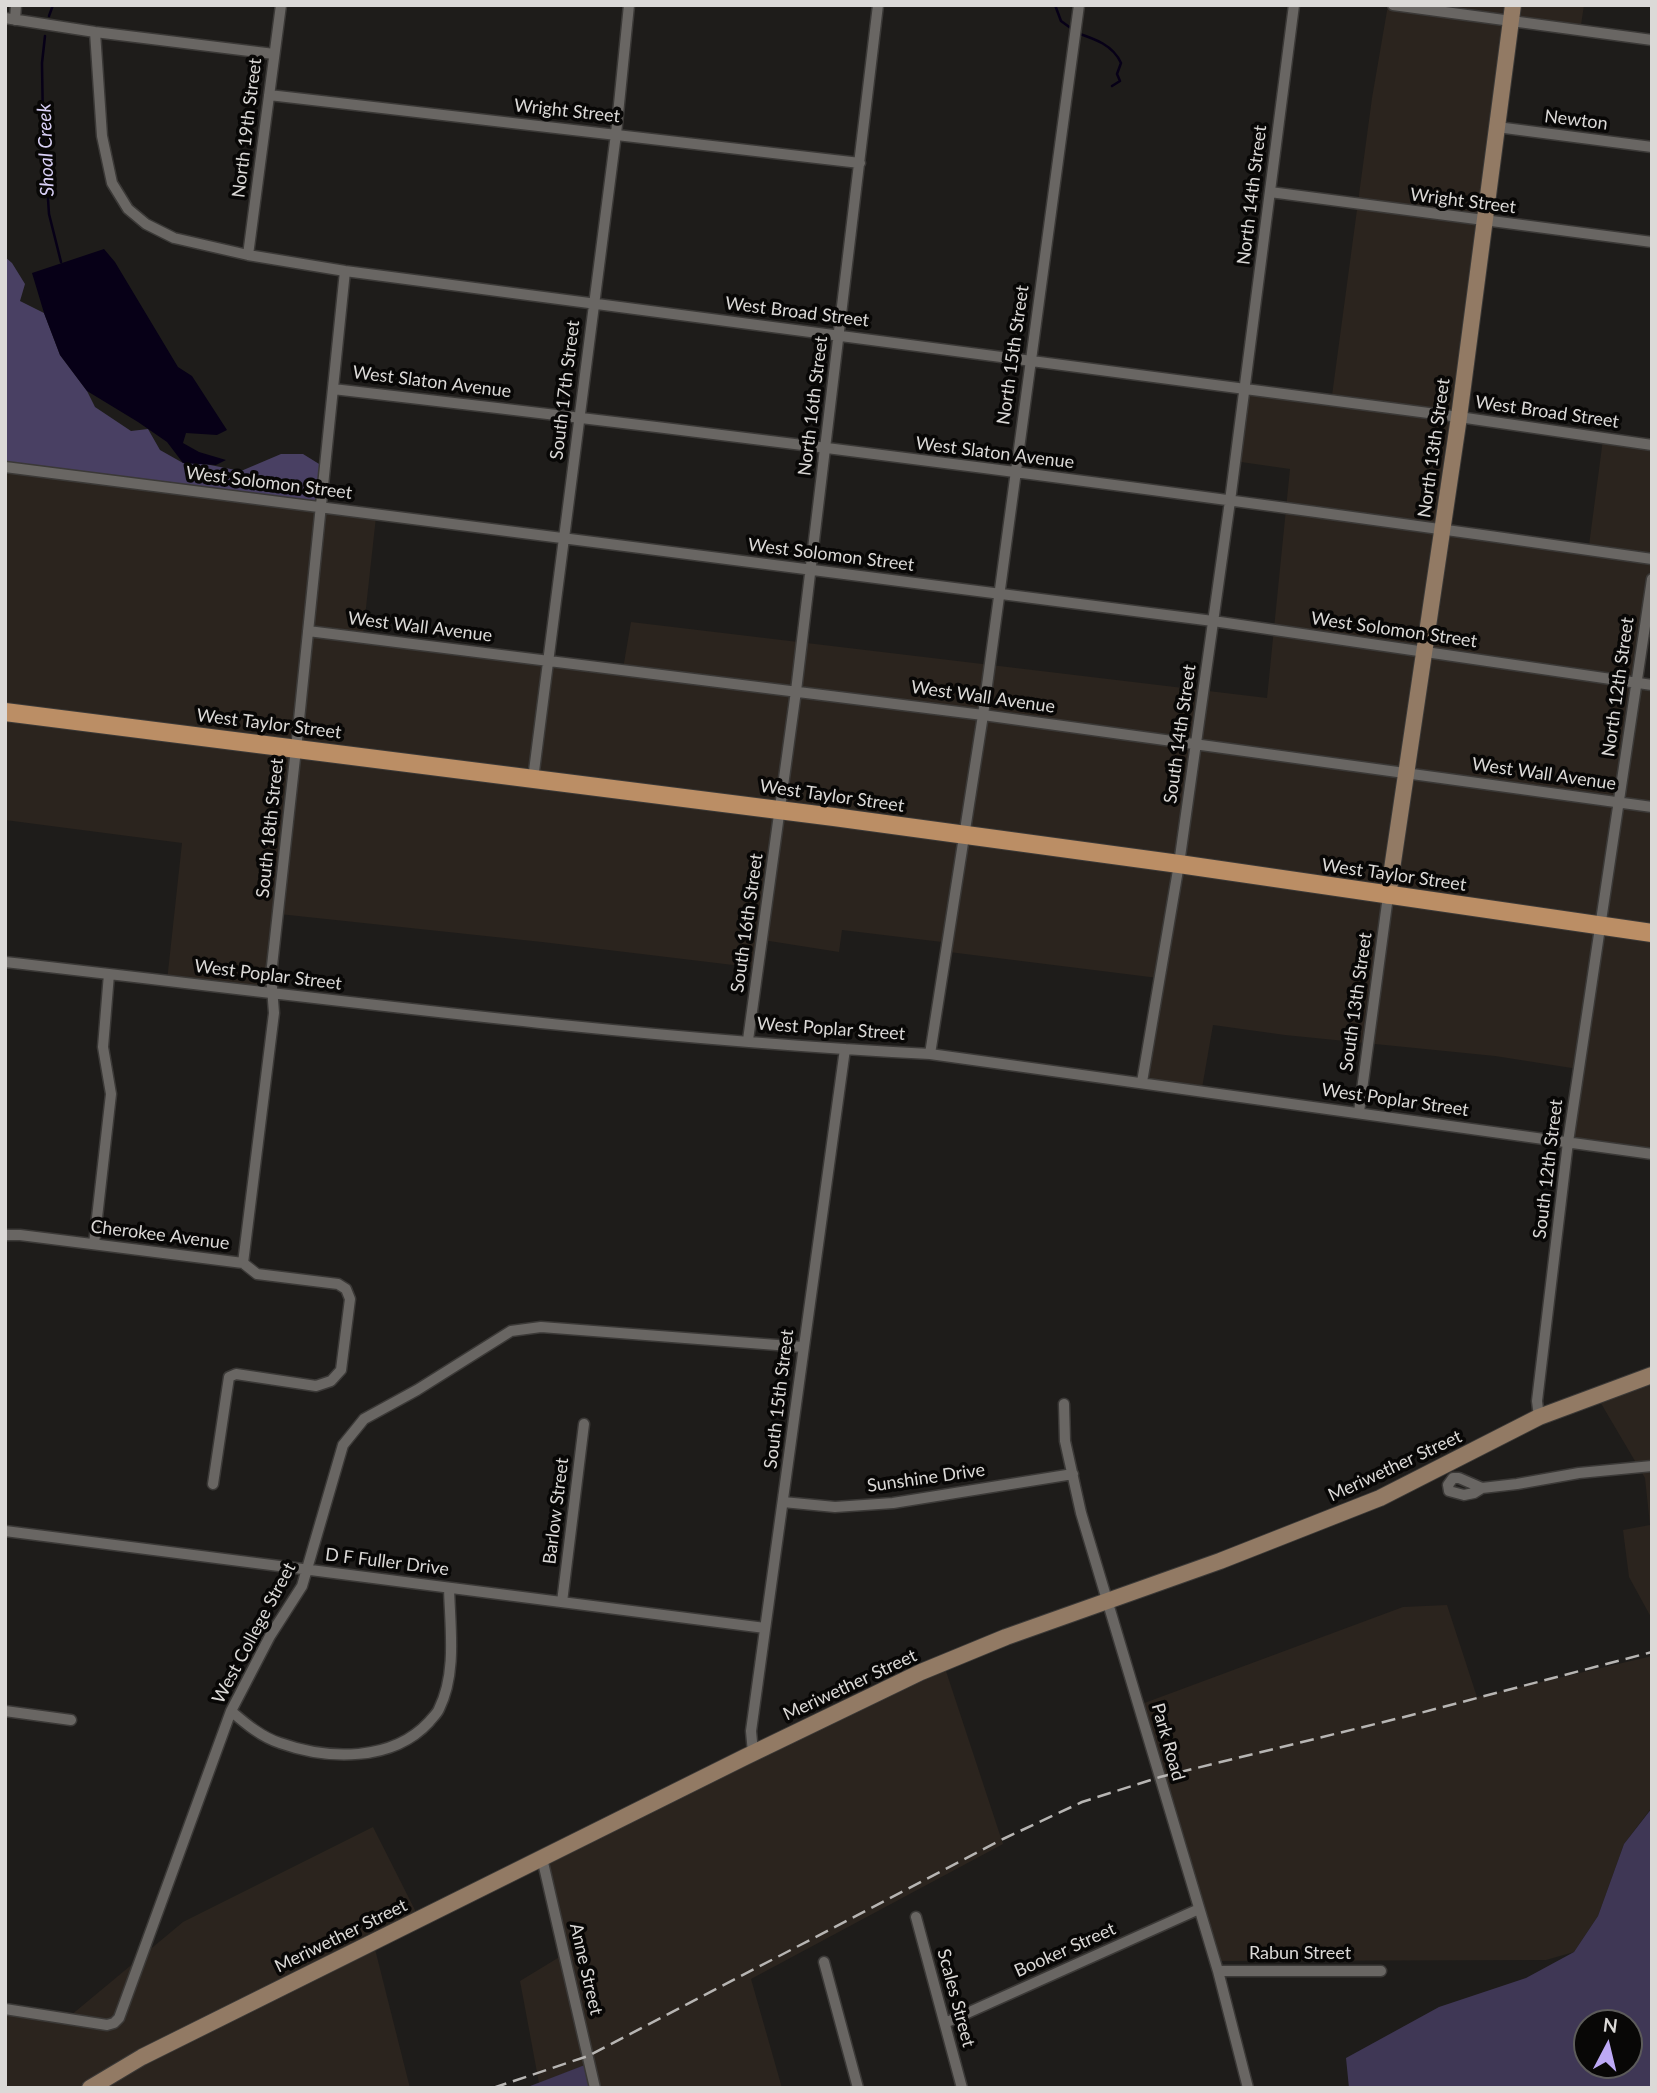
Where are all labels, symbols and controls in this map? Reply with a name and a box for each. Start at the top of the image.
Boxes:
street label: North 19th Street [228,57,266,199]
street label: Wright Street [513,95,621,127]
water label: Shoal Creek [33,103,59,197]
street label: Newton [1543,105,1609,135]
street label: North 14th Street [1233,124,1271,266]
street label: Wright Street [1409,184,1517,218]
street label: North 15th Street [993,284,1033,426]
street label: West Broad Street [724,292,870,332]
street label: South 17th Street [546,319,584,461]
street label: North 16th Street [794,335,832,477]
street label: West Slaton Avenue [352,362,512,402]
street label: North 13th Street [1414,377,1454,519]
street label: West Broad Street [1474,391,1620,433]
street label: West Slaton Avenue [915,433,1075,473]
street label: West Solomon Street [185,462,353,504]
street label: West Solomon Street [747,534,915,576]
street label: West Wall Avenue [347,607,493,647]
street label: West Solomon Street [1310,608,1478,652]
street label: North 12th Street [1598,616,1638,758]
street label: South 14th Street [1160,663,1200,805]
street label: West Wall Avenue [910,676,1056,718]
street label: West Taylor Street [195,704,343,744]
street label: West Wall Avenue [1471,753,1617,795]
street label: South 18th Street [252,757,288,899]
street label: West Taylor Street [758,775,906,817]
street label: South 16th Street [727,852,767,994]
street label: West Taylor Street [1320,854,1468,896]
street label: South 13th Street [1336,931,1376,1073]
street label: West Poplar Street [193,955,343,995]
street label: West Poplar Street [756,1013,906,1045]
street label: West Poplar Street [1320,1079,1470,1121]
street label: South 12th Street [1529,1098,1567,1240]
street label: Cherokee Avenue [89,1216,231,1254]
street label: South 15th Street [760,1328,798,1470]
street label: Meriwether Street [1325,1426,1465,1506]
street label: Barlow Street [539,1456,573,1566]
street label: Sunshine Drive [866,1459,986,1497]
street label: D F Fuller Drive [324,1544,450,1580]
street label: West College Street [208,1559,300,1707]
street label: Meriwether Street [780,1645,920,1725]
street label: Park Road [1147,1701,1189,1783]
street label: Meriwether Street [271,1895,411,1977]
street label: Booker Street [1011,1918,1119,1982]
street label: Anne Street [565,1921,607,2017]
street label: Rabun Street [1249,1942,1351,1964]
street label: Scales Street [933,1947,979,2049]
north arrow [1573,2009,1643,2079]
text: N [1602,2012,1619,2037]

